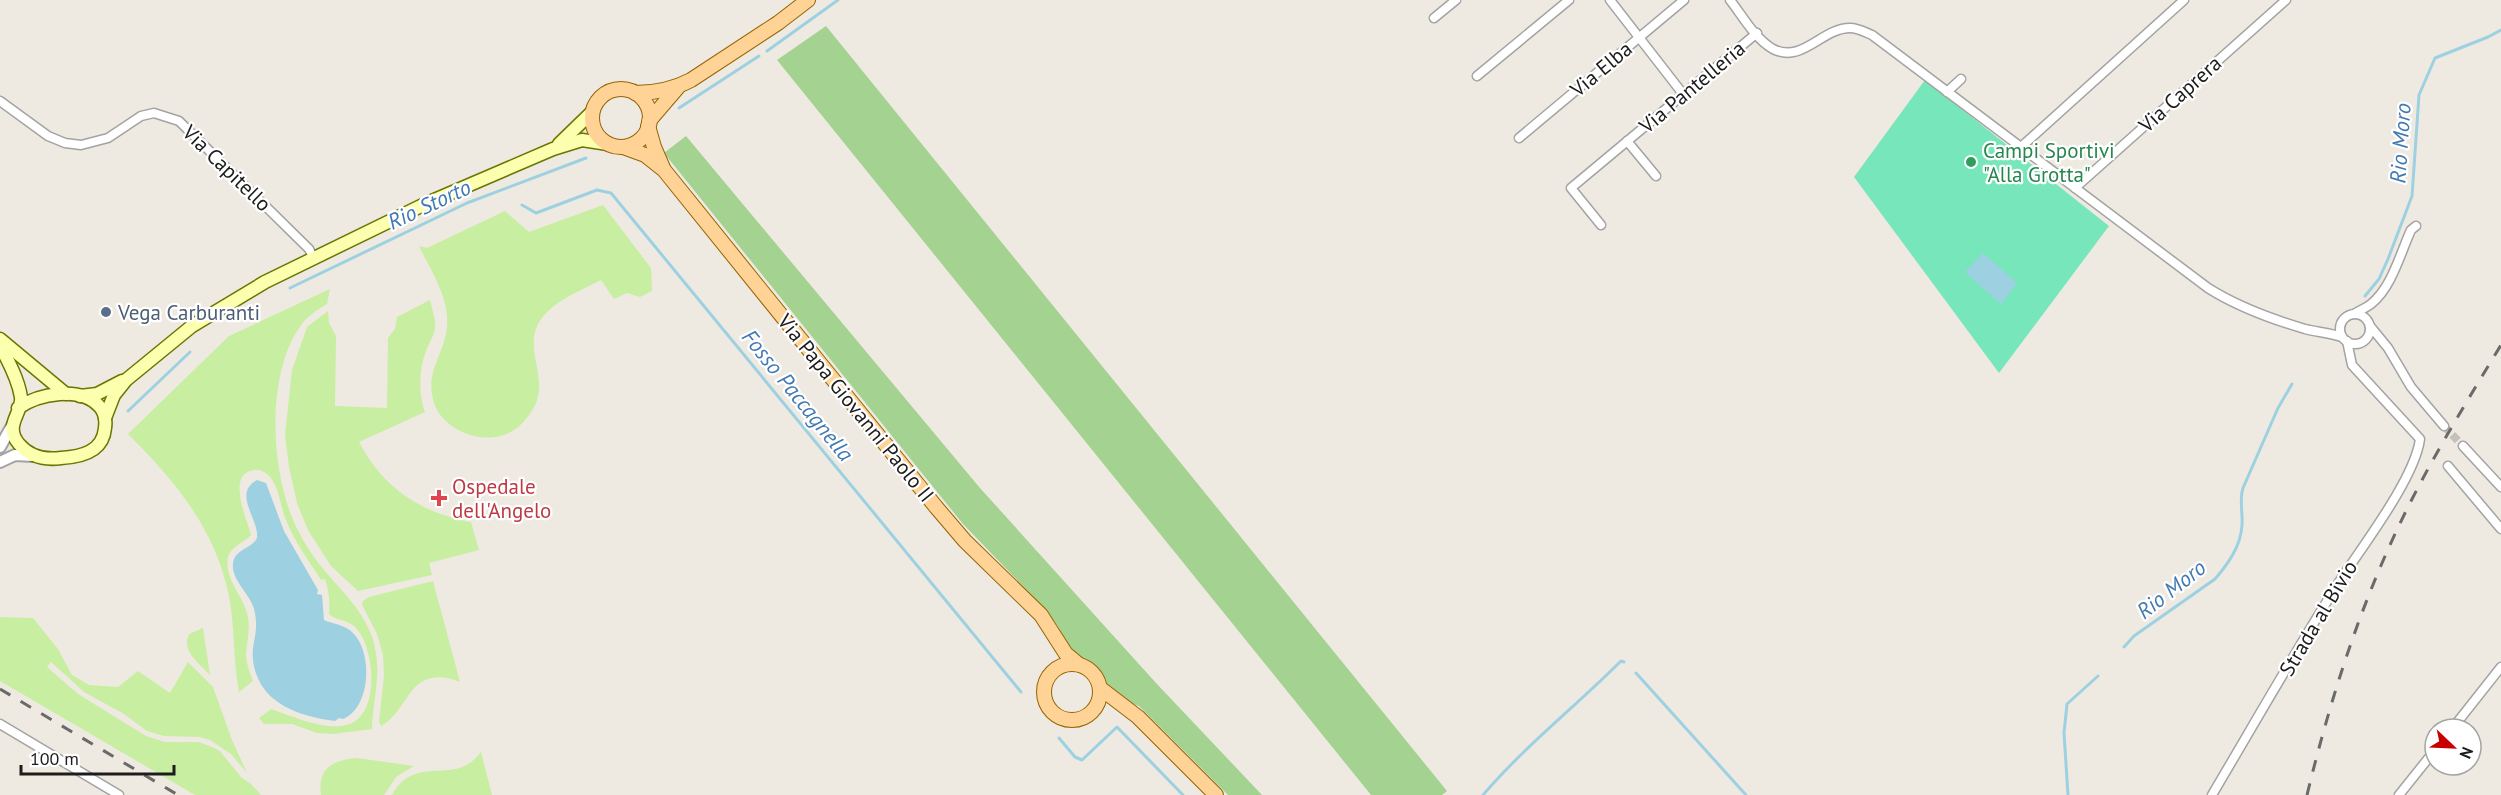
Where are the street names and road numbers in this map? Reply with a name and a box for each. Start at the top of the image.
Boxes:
street label: Via Elba [1564,35,1638,103]
street label: Via Pantelleria [1633,35,1751,140]
street label: Via Caprera [2132,50,2227,139]
street label: Via Capitello [176,118,277,217]
street label: Via Papa Giovanni Paolo II [771,308,940,508]
street label: Strada al Bivio [2273,555,2363,681]

